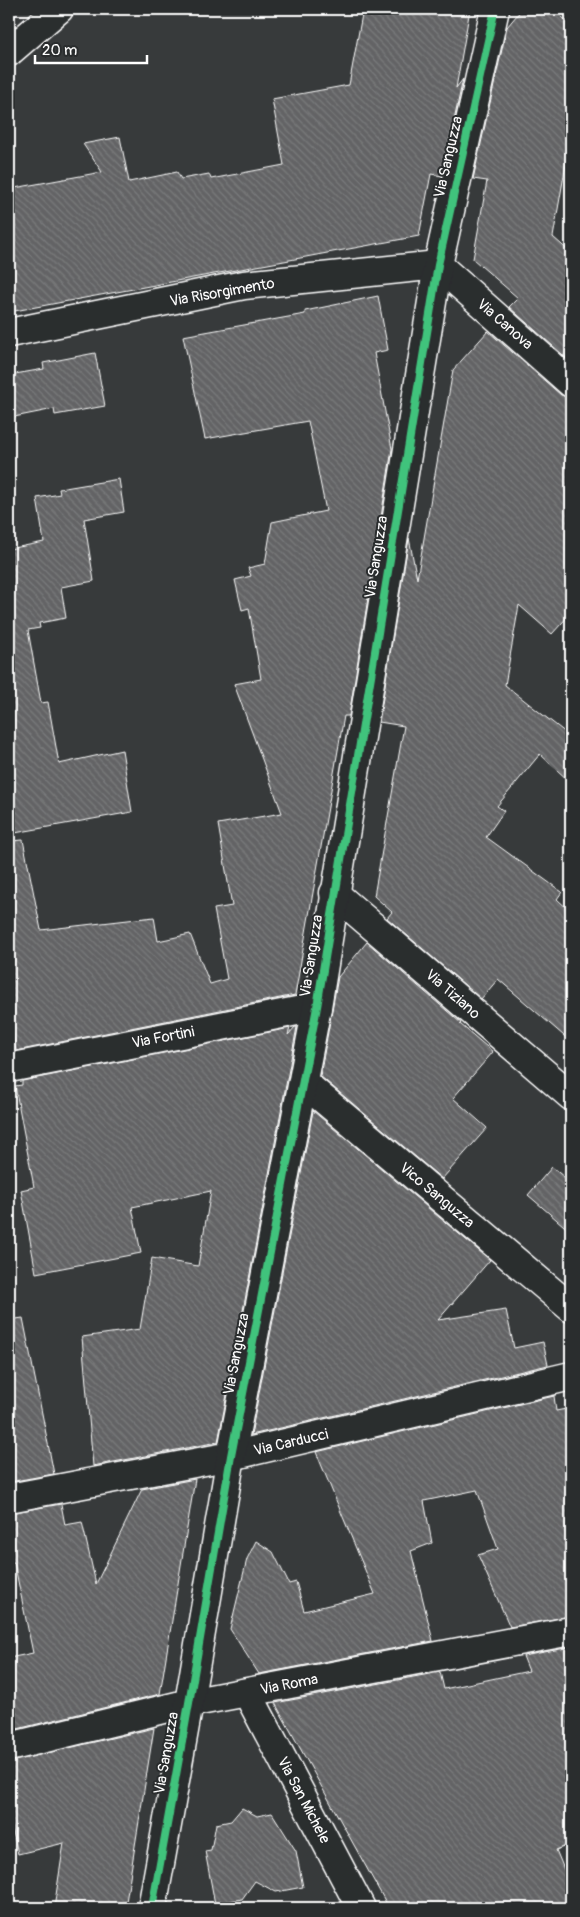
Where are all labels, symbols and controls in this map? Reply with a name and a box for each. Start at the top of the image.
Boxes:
scale bar [35,32,148,64]
text: 20 m [42,41,77,60]
street label: Via Sanguzza [430,114,467,200]
street label: Via Risorgimento [168,274,276,311]
street label: Via Canova [473,295,537,354]
street label: Via Sanguzza [361,514,392,600]
street label: Via Sanguzza [296,913,327,999]
street label: Via Tiziano [421,965,484,1023]
street label: Via Fortini [130,1022,196,1053]
street label: Vico Sanguzza [395,1159,478,1232]
street label: Via Sanguzza [219,1311,254,1397]
street label: Via Carducci [252,1425,331,1460]
street label: Via Roma [259,1670,320,1699]
street label: Via Sanguzza [150,1710,183,1796]
street label: Via San Michele [273,1754,335,1847]

